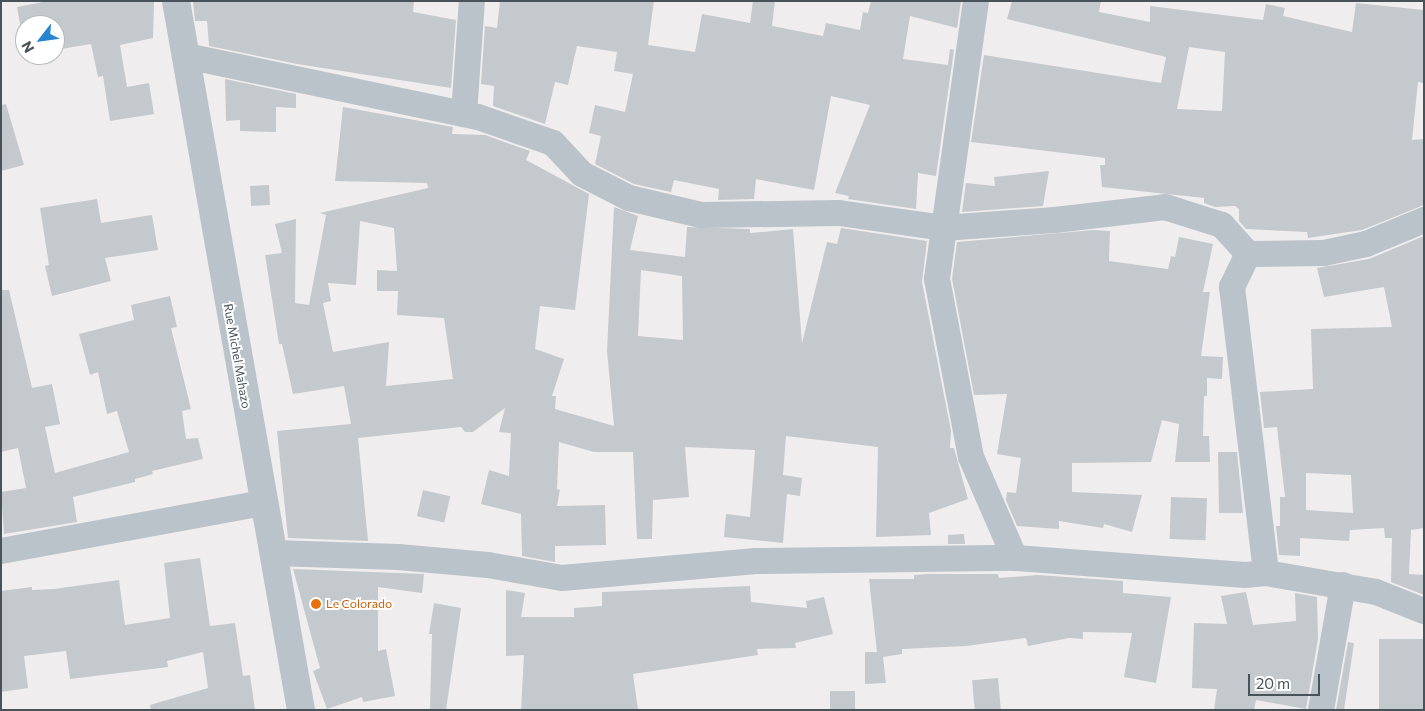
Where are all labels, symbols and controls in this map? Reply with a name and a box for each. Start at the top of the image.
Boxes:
north arrow [15,15,65,65]
text: N [17,38,37,56]
street label: Rue Michel Mahazo [221,302,253,410]
place label: Le Colorado [326,597,392,611]
marker: Le Colorado [310,598,322,610]
scale bar [1250,664,1322,696]
text: 20 m [1256,674,1290,692]

